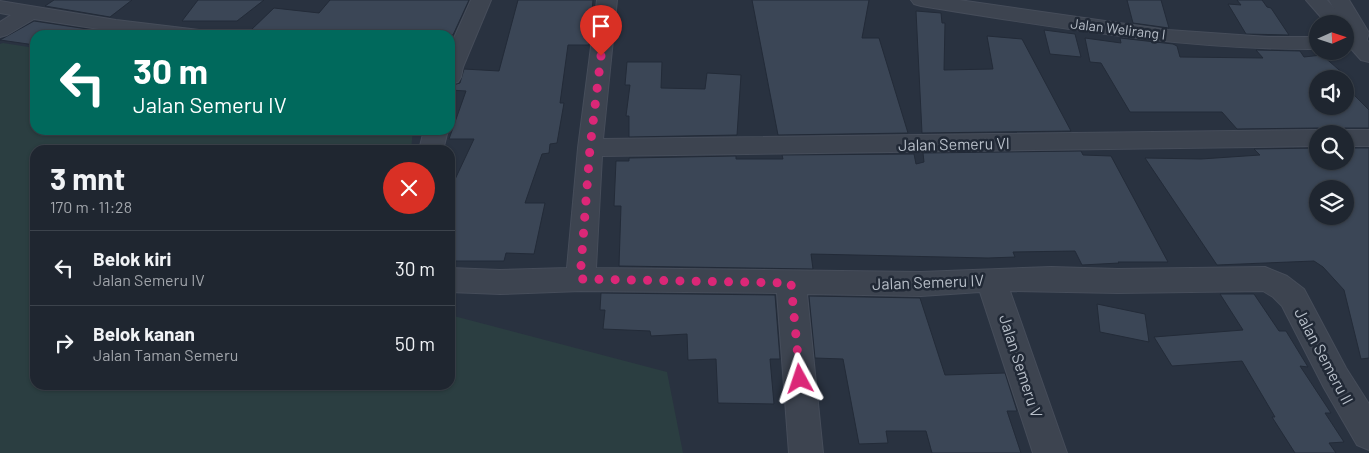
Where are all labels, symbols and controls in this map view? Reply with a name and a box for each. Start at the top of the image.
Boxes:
pin [580,5,622,56]
icon: arrive [587,12,615,40]
street label: Jalan Welirang I [1070,14,1166,43]
north arrow [1309,15,1354,60]
map controls [1309,15,1354,225]
text: 30 m [133,49,208,91]
icon: left [50,50,115,115]
button: sound [1309,70,1354,115]
text: Jalan Semeru IV [133,91,287,117]
button: search [1309,125,1354,170]
street label: Jalan Semeru VI [898,133,1010,154]
text: 3 mnt [50,160,125,196]
button: close [383,162,435,214]
button: layers [1309,180,1354,225]
text: 170 m · 11:28 [50,197,132,216]
text: Belok kiri [93,247,171,270]
icon: left [50,254,78,282]
text: 30 m [395,257,435,280]
text: Jalan Semeru IV [93,270,205,289]
street label: Jalan Semeru IV [872,270,984,293]
street label: Jalan Semeru II [1291,304,1358,407]
street label: Jalan Semeru V [996,312,1047,420]
text: Belok kanan [93,322,195,345]
icon: right [50,329,78,357]
text: 50 m [395,332,435,355]
text: Jalan Taman Semeru [93,345,238,364]
position arrow [773,352,825,404]

